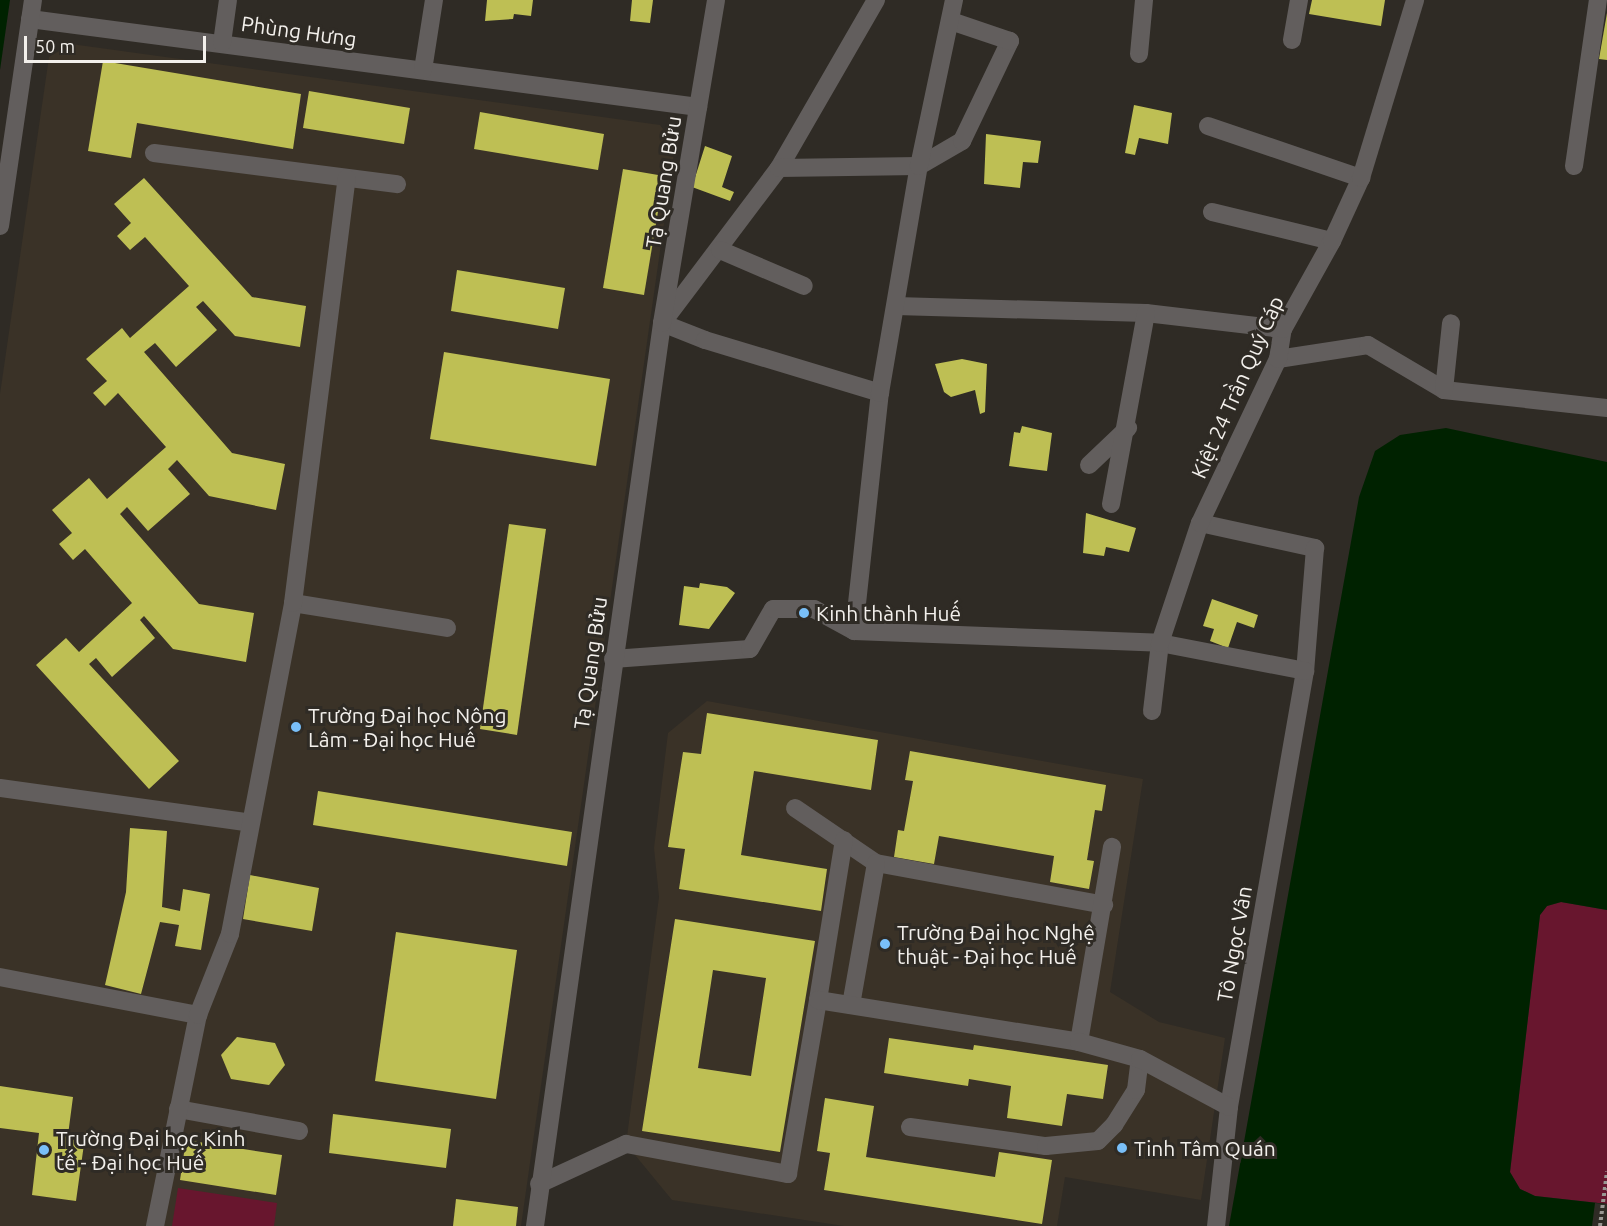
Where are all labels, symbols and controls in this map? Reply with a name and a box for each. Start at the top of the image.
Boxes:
street label: Phùng Hưng [240,10,358,52]
scale bar [27,24,208,62]
text: 50 m [35,36,75,56]
street label: Tạ Quang Bửu [640,114,686,250]
street label: Kiệt 24 Trần Quý Cáp [1185,292,1289,482]
street label: Tạ Quang Bửu [568,595,612,731]
place label: Kinh thành Huế [816,600,961,626]
marker: Kinh thành Huế [797,606,811,620]
place label: Trường Đại học Nông Lâm - Đại học Huế [308,702,507,752]
marker: Trường Đại học Nông Lâm - Đại học Huế [289,720,303,734]
street label: Tô Ngọc Vân [1211,884,1257,1004]
place label: Trường Đại học Nghệ thuật - Đại học Huế [897,919,1095,969]
marker: Trường Đại học Nghệ thuật - Đại học Huế [878,937,892,951]
place label: Trường Đại học Kinh tế - Đại học Huế [56,1125,246,1175]
place label: Tinh Tâm Quán [1134,1135,1276,1161]
marker: Tinh Tâm Quán [1115,1141,1129,1155]
marker: Trường Đại học Kinh tế - Đại học Huế [37,1143,51,1157]

